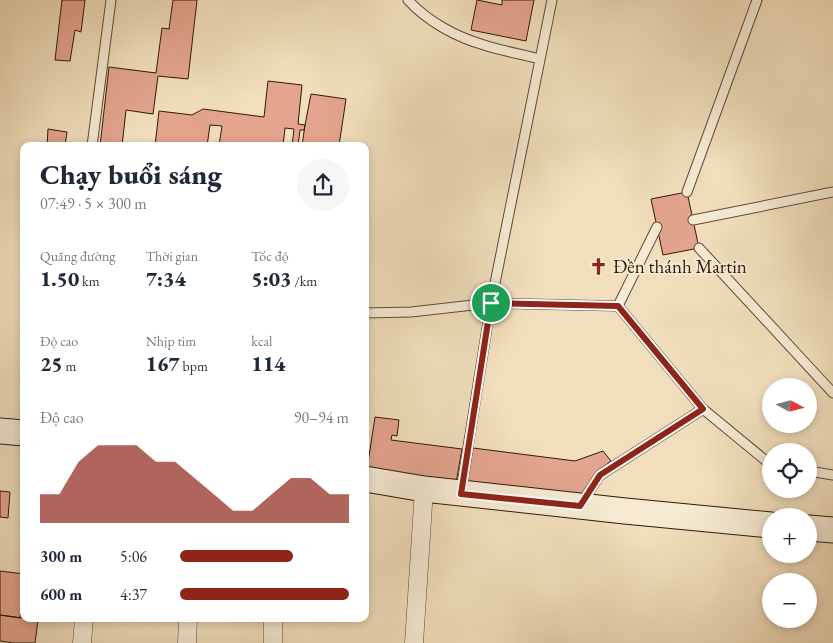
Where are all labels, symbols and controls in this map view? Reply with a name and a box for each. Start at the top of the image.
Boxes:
text: Chạy buổi sáng [40,156,222,192]
button: share [297,159,349,211]
text: 07:49 · 5 × 300 m [40,193,147,214]
text: Quãng đường [40,247,115,265]
text: Thời gian [146,247,198,265]
text: Tốc độ [251,247,289,265]
place label: Đền thánh Martin [613,254,747,279]
church icon: Đền thánh Martin [589,256,609,276]
text: 1.50 [40,265,79,292]
text: 7:34 [146,265,186,292]
text: 5:03 [251,265,291,292]
text: km [79,272,100,290]
text: /km [291,272,317,290]
pin [470,282,512,324]
icon: arrive [477,289,505,317]
text: Độ cao [40,332,78,350]
text: Nhịp tim [146,332,196,350]
text: kcal [251,332,272,350]
text: 25 [40,350,63,377]
text: 167 [146,350,180,377]
text: 114 [251,350,285,377]
text: m [63,357,76,375]
text: bpm [180,357,208,375]
north arrow [762,378,818,432]
map controls [762,378,817,628]
text: Độ cao [40,407,84,428]
text: 90–94 m [294,407,349,428]
button: locate [762,443,817,498]
button: + [762,508,817,563]
text: 300 m [40,546,82,567]
text: 5:06 [120,546,147,567]
button: − [762,573,817,628]
text: 600 m [40,584,82,605]
text: 4:37 [120,584,147,605]

